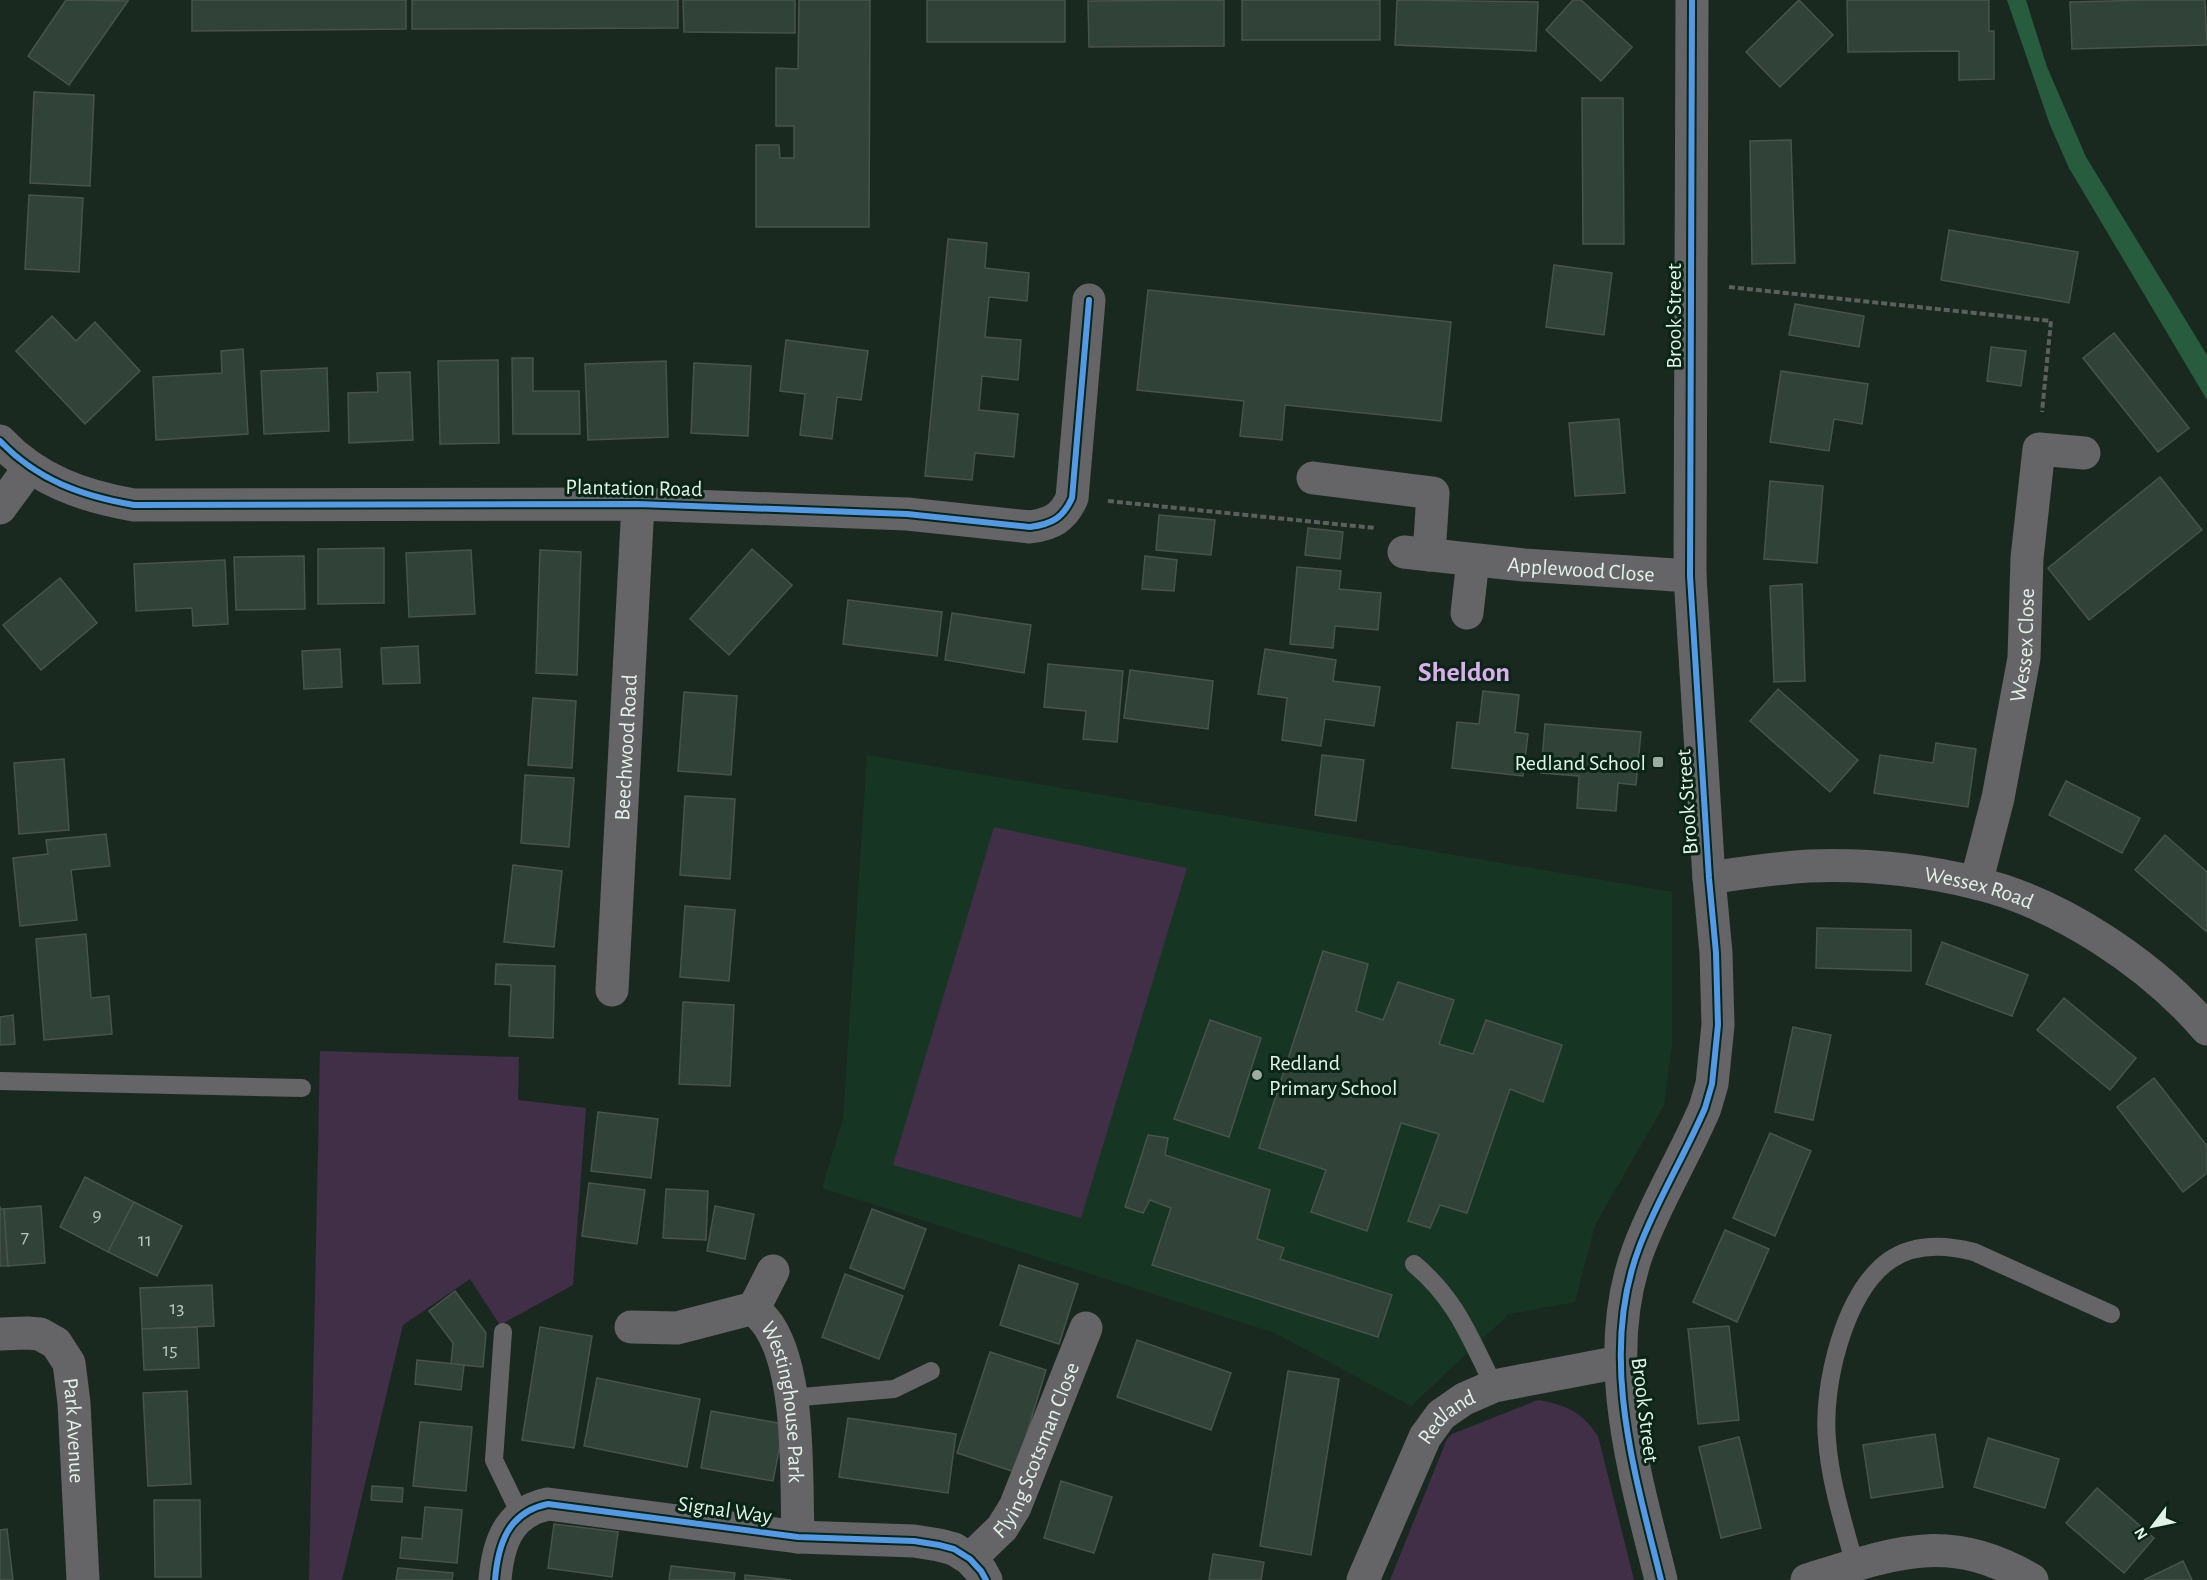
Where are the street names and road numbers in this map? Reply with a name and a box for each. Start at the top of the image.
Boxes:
street label: Brook Street [1663,263,1685,369]
street label: Plantation Road [565,476,703,500]
street label: Applewood Close [1506,553,1655,586]
street label: Wessex Close [2006,588,2038,704]
street label: Beechwood Road [611,674,641,821]
street label: Brook Street [1672,748,1702,855]
street label: Wessex Road [1923,863,2037,913]
street label: Westinghouse Park [757,1318,807,1483]
street label: Brook Street [1628,1356,1662,1464]
street label: Flying Scotsman Close [989,1359,1083,1543]
street label: Park Avenue [59,1376,88,1484]
street label: Redland [1414,1386,1478,1448]
street label: Signal Way [676,1493,774,1528]

